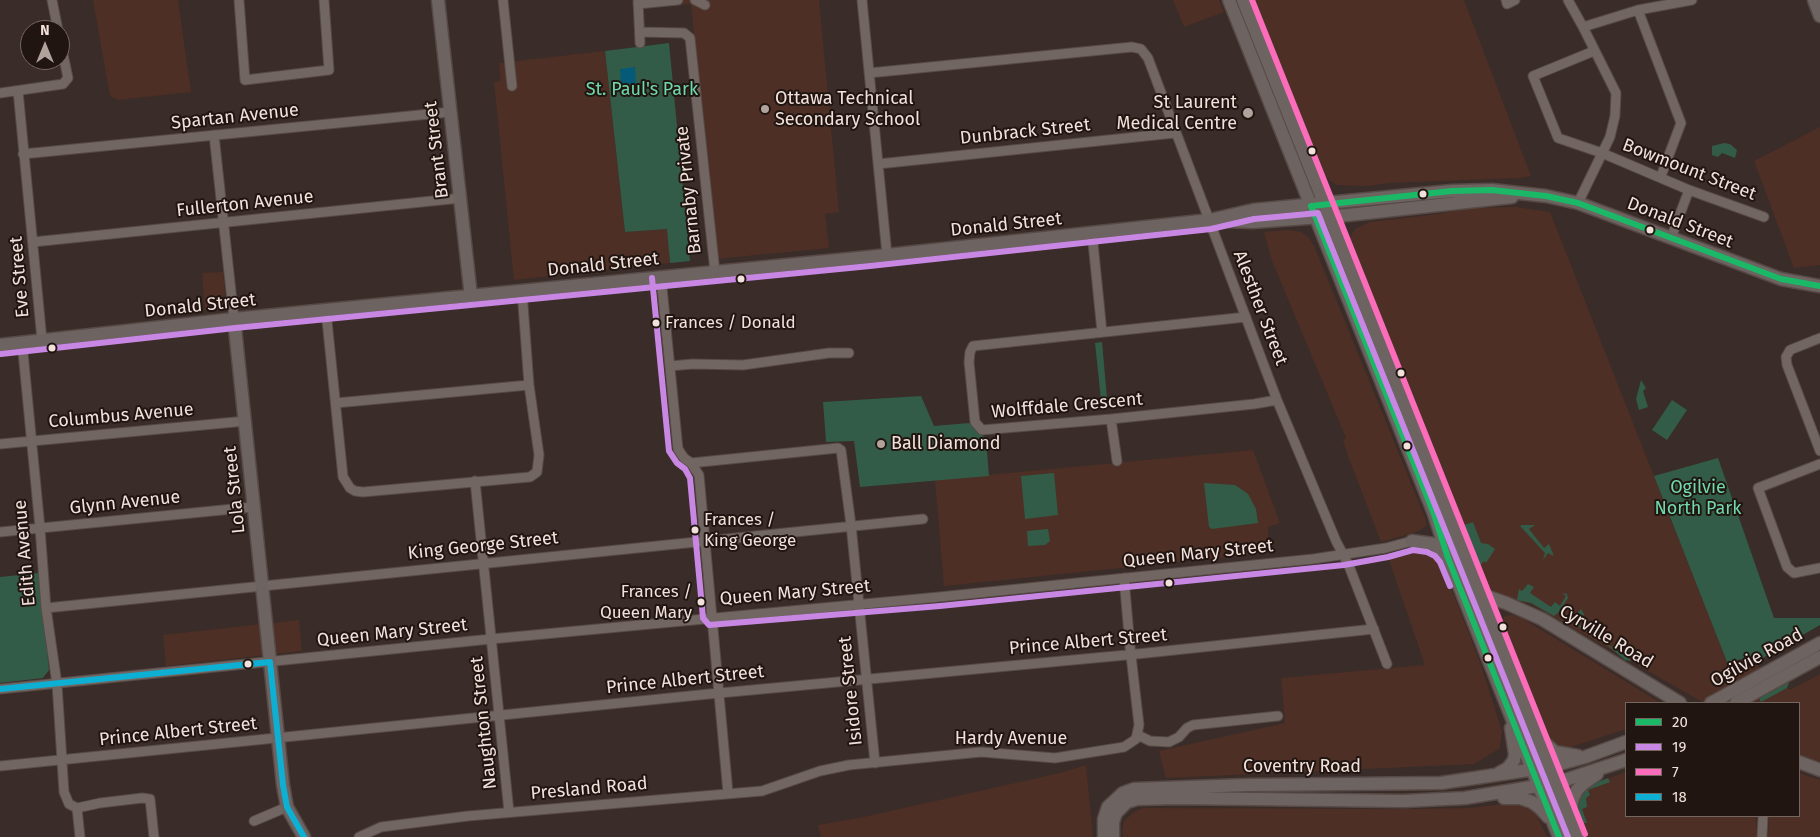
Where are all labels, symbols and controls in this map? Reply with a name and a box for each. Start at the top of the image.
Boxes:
north arrow [20,20,70,70]
text: N [40,22,50,39]
park label: St. Paul's Park [586,79,698,101]
place label: Ottawa Technical Secondary School [775,88,920,130]
place label: St Laurent Medical Centre [1116,92,1237,134]
street label: Spartan Avenue [170,100,300,134]
street label: Brant Street [420,100,454,200]
marker: Ottawa Technical Secondary School [759,103,771,115]
marker: St Laurent Medical Centre [1241,106,1255,120]
street label: Dunbrack Street [959,114,1091,150]
street label: Barnaby Private [672,125,706,255]
street label: Bowmount Street [1619,135,1759,205]
unlabelled marker [1307,146,1317,156]
street label: Fullerton Avenue [175,186,315,222]
unlabelled marker [1418,189,1428,199]
street label: Donald Street [1624,193,1736,253]
street label: Donald Street [949,208,1063,242]
unlabelled marker [1645,225,1655,235]
street label: Eve Street [6,235,34,319]
street label: Donald Street [546,248,660,282]
street label: Alesther Street [1228,248,1292,368]
unlabelled marker [736,274,746,284]
street label: Donald Street [143,289,257,323]
place label: Frances / Donald [665,313,796,333]
marker: Frances / Donald [651,318,661,328]
unlabelled marker [47,343,57,353]
unlabelled marker [1396,368,1406,378]
street label: Wolffdale Crescent [990,389,1144,423]
street label: Columbus Avenue [48,399,194,433]
place label: Ball Diamond [891,433,1001,455]
marker: Ball Diamond [875,438,887,450]
unlabelled marker [1402,441,1412,451]
street label: Lola Street [220,445,250,535]
park label: Ogilvie North Park [1655,477,1741,520]
street label: Glynn Avenue [69,486,181,520]
street label: Edith Avenue [10,499,40,607]
place label: Frances / King George [704,510,796,550]
marker: Frances / King George [690,525,700,535]
street label: King George Street [407,527,559,565]
street label: Queen Mary Street [1122,535,1274,573]
street label: Queen Mary Street [719,576,871,610]
unlabelled marker [1164,578,1174,588]
place label: Frances / Queen Mary [600,582,692,622]
marker: Frances / Queen Mary [696,597,706,607]
street label: Cyrville Road [1555,601,1657,673]
street label: Queen Mary Street [316,614,468,652]
unlabelled marker [1498,622,1508,632]
street label: Prince Albert Street [1008,624,1168,660]
street label: Ogilvie Road [1707,624,1807,692]
street label: Isidore Street [835,635,867,747]
unlabelled marker [1483,653,1493,663]
street label: Naughton Street [466,656,502,790]
unlabelled marker [243,659,253,669]
street label: Prince Albert Street [605,661,765,699]
legend [1625,702,1800,817]
street label: Prince Albert Street [98,713,258,751]
text: 20 [1672,713,1688,731]
street label: Hardy Avenue [955,728,1067,750]
text: 19 [1672,738,1686,756]
street label: Coventry Road [1243,756,1361,778]
text: 7 [1672,763,1679,781]
street label: Presland Road [530,773,648,805]
text: 18 [1672,788,1687,806]

